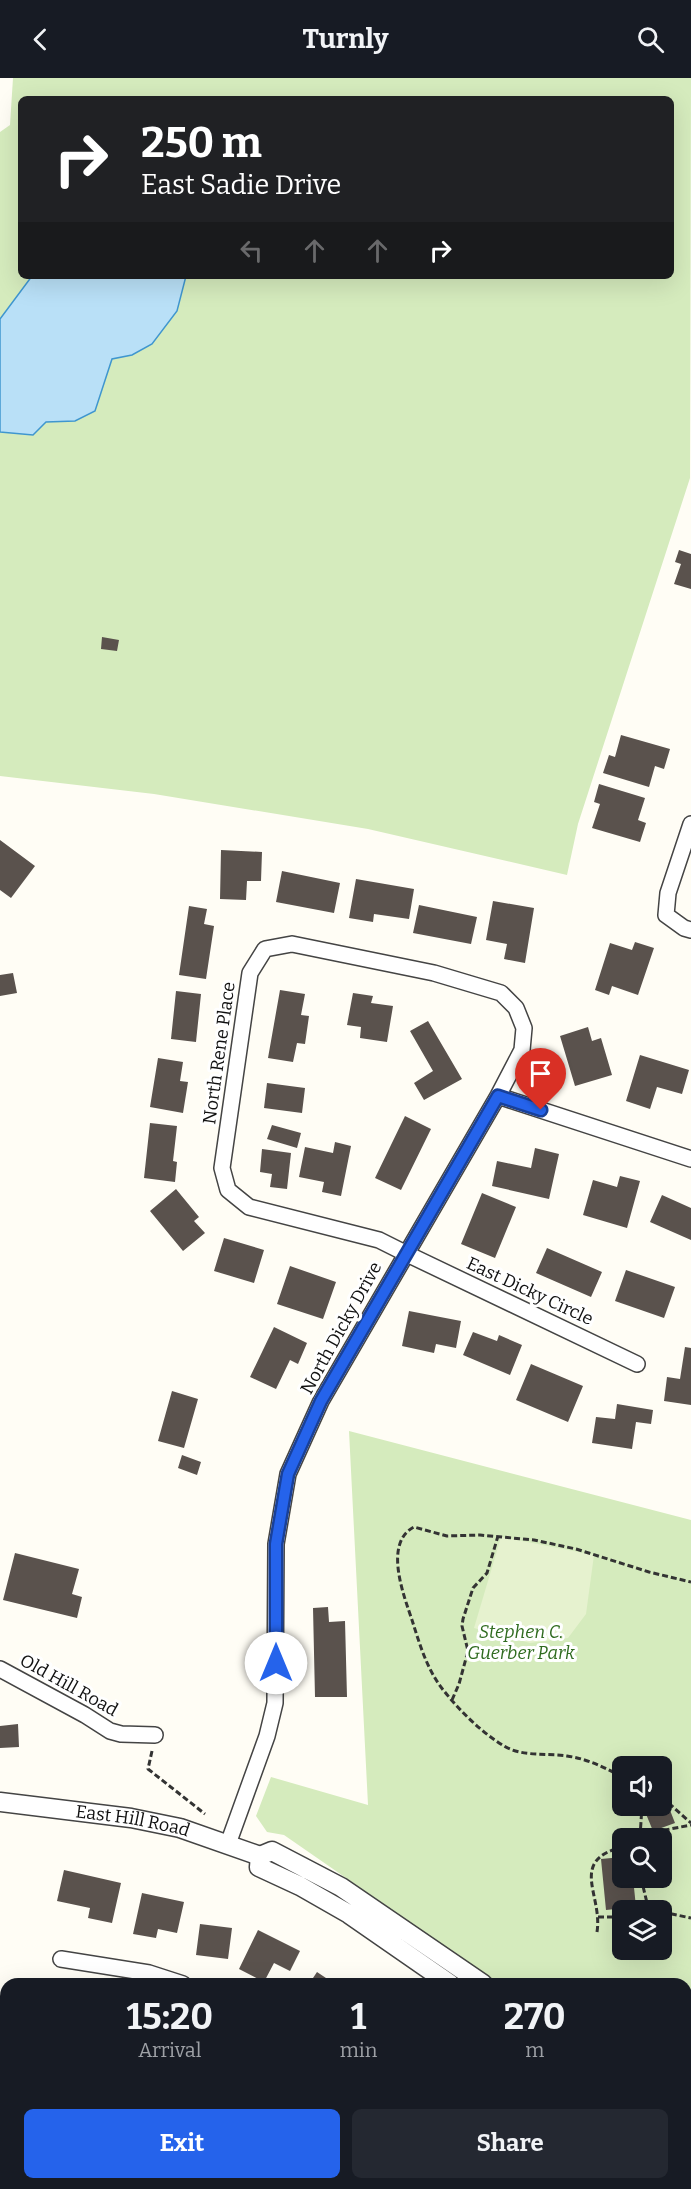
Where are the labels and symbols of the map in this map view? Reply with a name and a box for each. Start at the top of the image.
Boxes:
street label: North Rene Place [198,980,240,1126]
pin [515,1048,566,1110]
street label: East Dicky Circle [463,1252,597,1330]
street label: North Dicky Drive [296,1258,386,1398]
park label: Stephen C. Guerber Park [467,1621,575,1664]
position arrow [244,1631,308,1695]
street label: Old Hill Road [16,1649,122,1721]
street label: East Hill Road [74,1800,193,1842]

